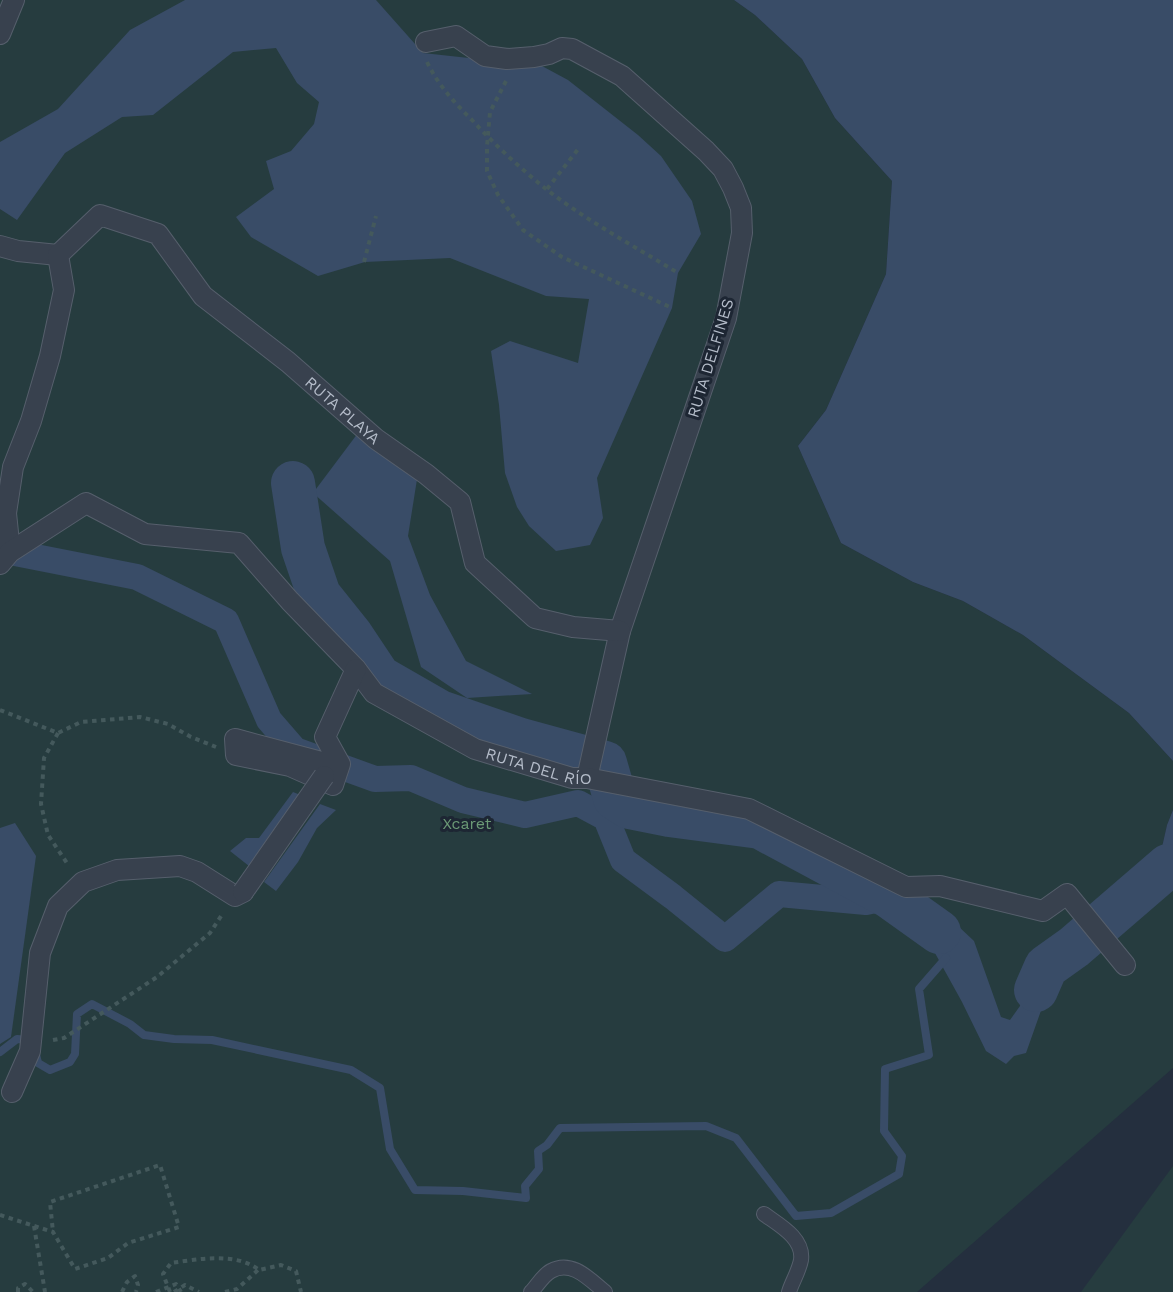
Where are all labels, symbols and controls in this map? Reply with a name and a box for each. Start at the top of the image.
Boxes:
street label: RUTA DELFINES [683,296,738,420]
street label: RUTA PLAYA [301,373,384,448]
street label: RUTA DEL RÍO [483,744,592,788]
park label: Xcaret [442,814,492,833]

